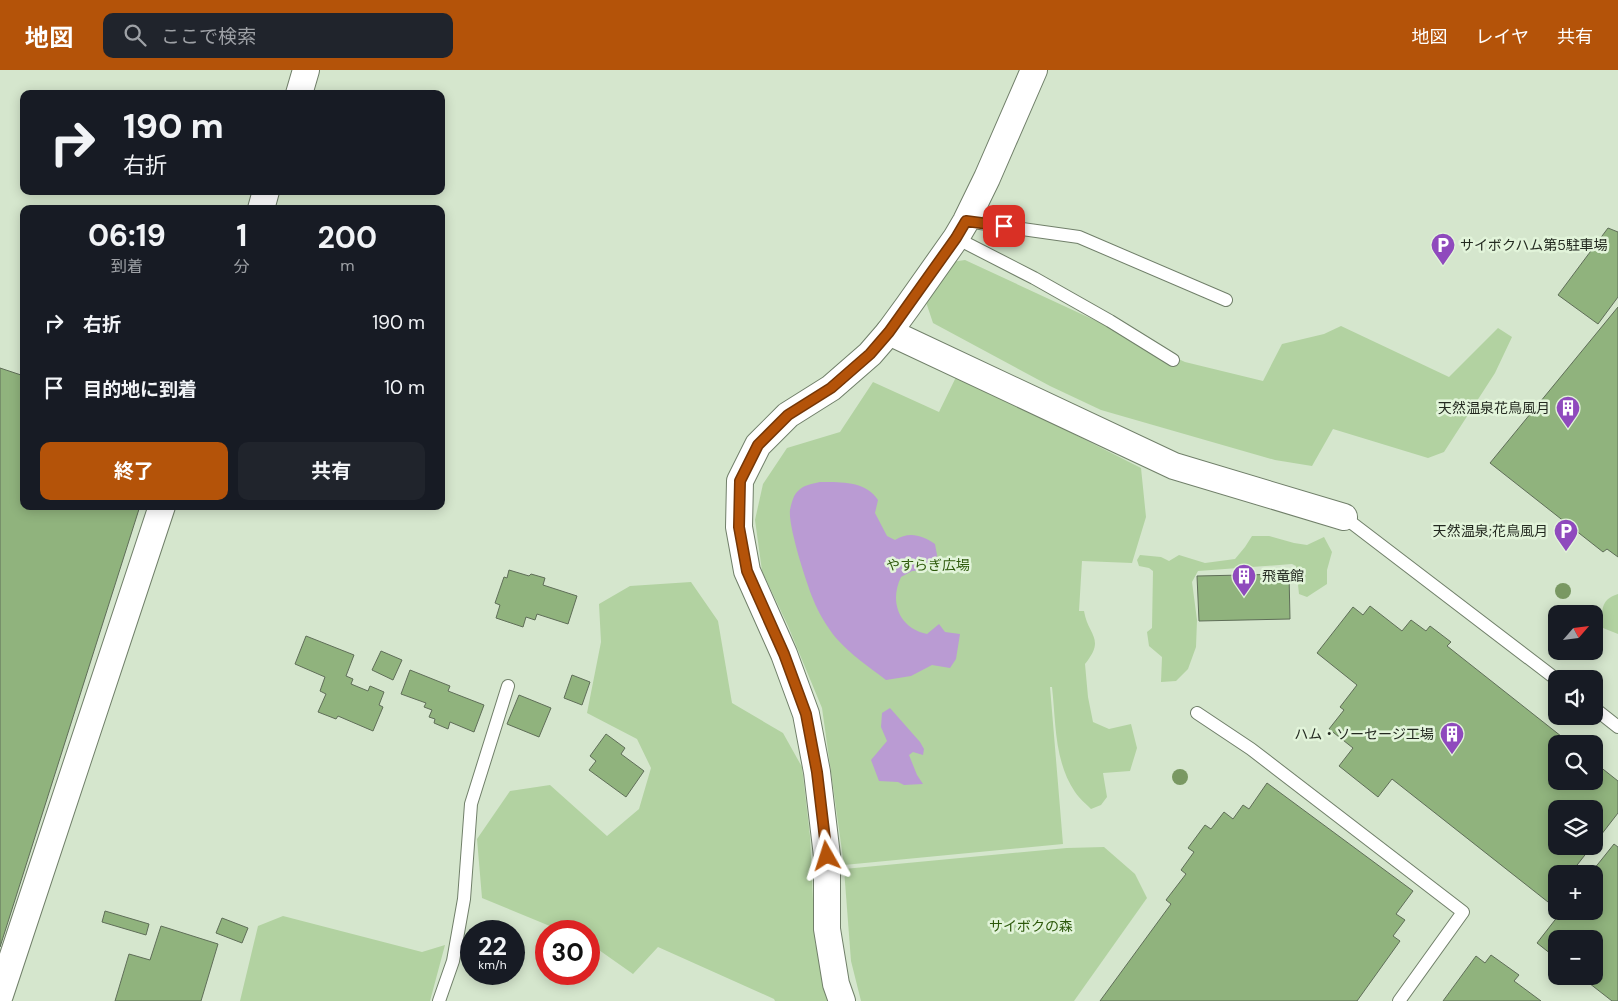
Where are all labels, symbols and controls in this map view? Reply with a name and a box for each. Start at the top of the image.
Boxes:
search box [103,13,453,58]
icon: search [121,21,149,49]
text: 地図 [25,22,73,53]
text: ここで検索 [161,24,256,49]
text: 地図 [1412,25,1448,49]
text: レイヤ [1476,25,1529,49]
text: 共有 [1557,25,1593,49]
text: 190 m [123,103,224,149]
icon: right [40,110,105,175]
text: 右折 [123,151,167,180]
pin [983,205,1025,247]
icon: arrive [990,212,1018,240]
text: 06:19 [88,216,166,255]
text: 1 [236,216,247,255]
text: 200 [318,218,377,257]
parking icon: サイボクハム第5駐車場 [1430,232,1456,266]
place label: サイボクハム第5駐車場 [1460,236,1608,254]
text: m [340,255,354,276]
text: 到着 [111,256,143,277]
text: 分 [234,256,250,277]
icon: right [40,309,68,337]
text: 190 m [372,310,425,335]
text: 右折 [83,312,121,337]
icon: arrive [40,374,68,402]
text: 10 m [384,375,425,400]
text: 目的地に到着 [83,377,197,402]
building icon: 天然温泉花鳥風月 [1555,395,1581,429]
place label: 天然温泉花鳥風月 [1438,399,1550,417]
button: 終了 [40,442,228,500]
button: 共有 [238,442,425,500]
parking icon: 天然温泉;花鳥風月 [1553,518,1579,552]
place label: 天然温泉;花鳥風月 [1433,522,1548,540]
park label: やすらぎ広場 [886,556,970,574]
building icon: 飛竜館 [1231,563,1257,597]
place label: 飛竜館 [1262,567,1304,585]
north arrow [1548,605,1602,660]
map controls [1548,605,1603,985]
button: sound [1548,670,1603,725]
building icon: ハム・ソーセージ工場 [1439,721,1465,755]
place label: ハム・ソーセージ工場 [1294,725,1434,743]
button: search [1548,735,1603,790]
button: layers [1548,800,1603,855]
position arrow [800,829,852,881]
button: + [1548,865,1603,920]
park label: サイボクの森 [989,917,1073,935]
speed limit sign: 30 [535,920,600,985]
text: 22 [478,930,507,963]
button: − [1548,930,1603,985]
text: km/h [478,957,507,973]

